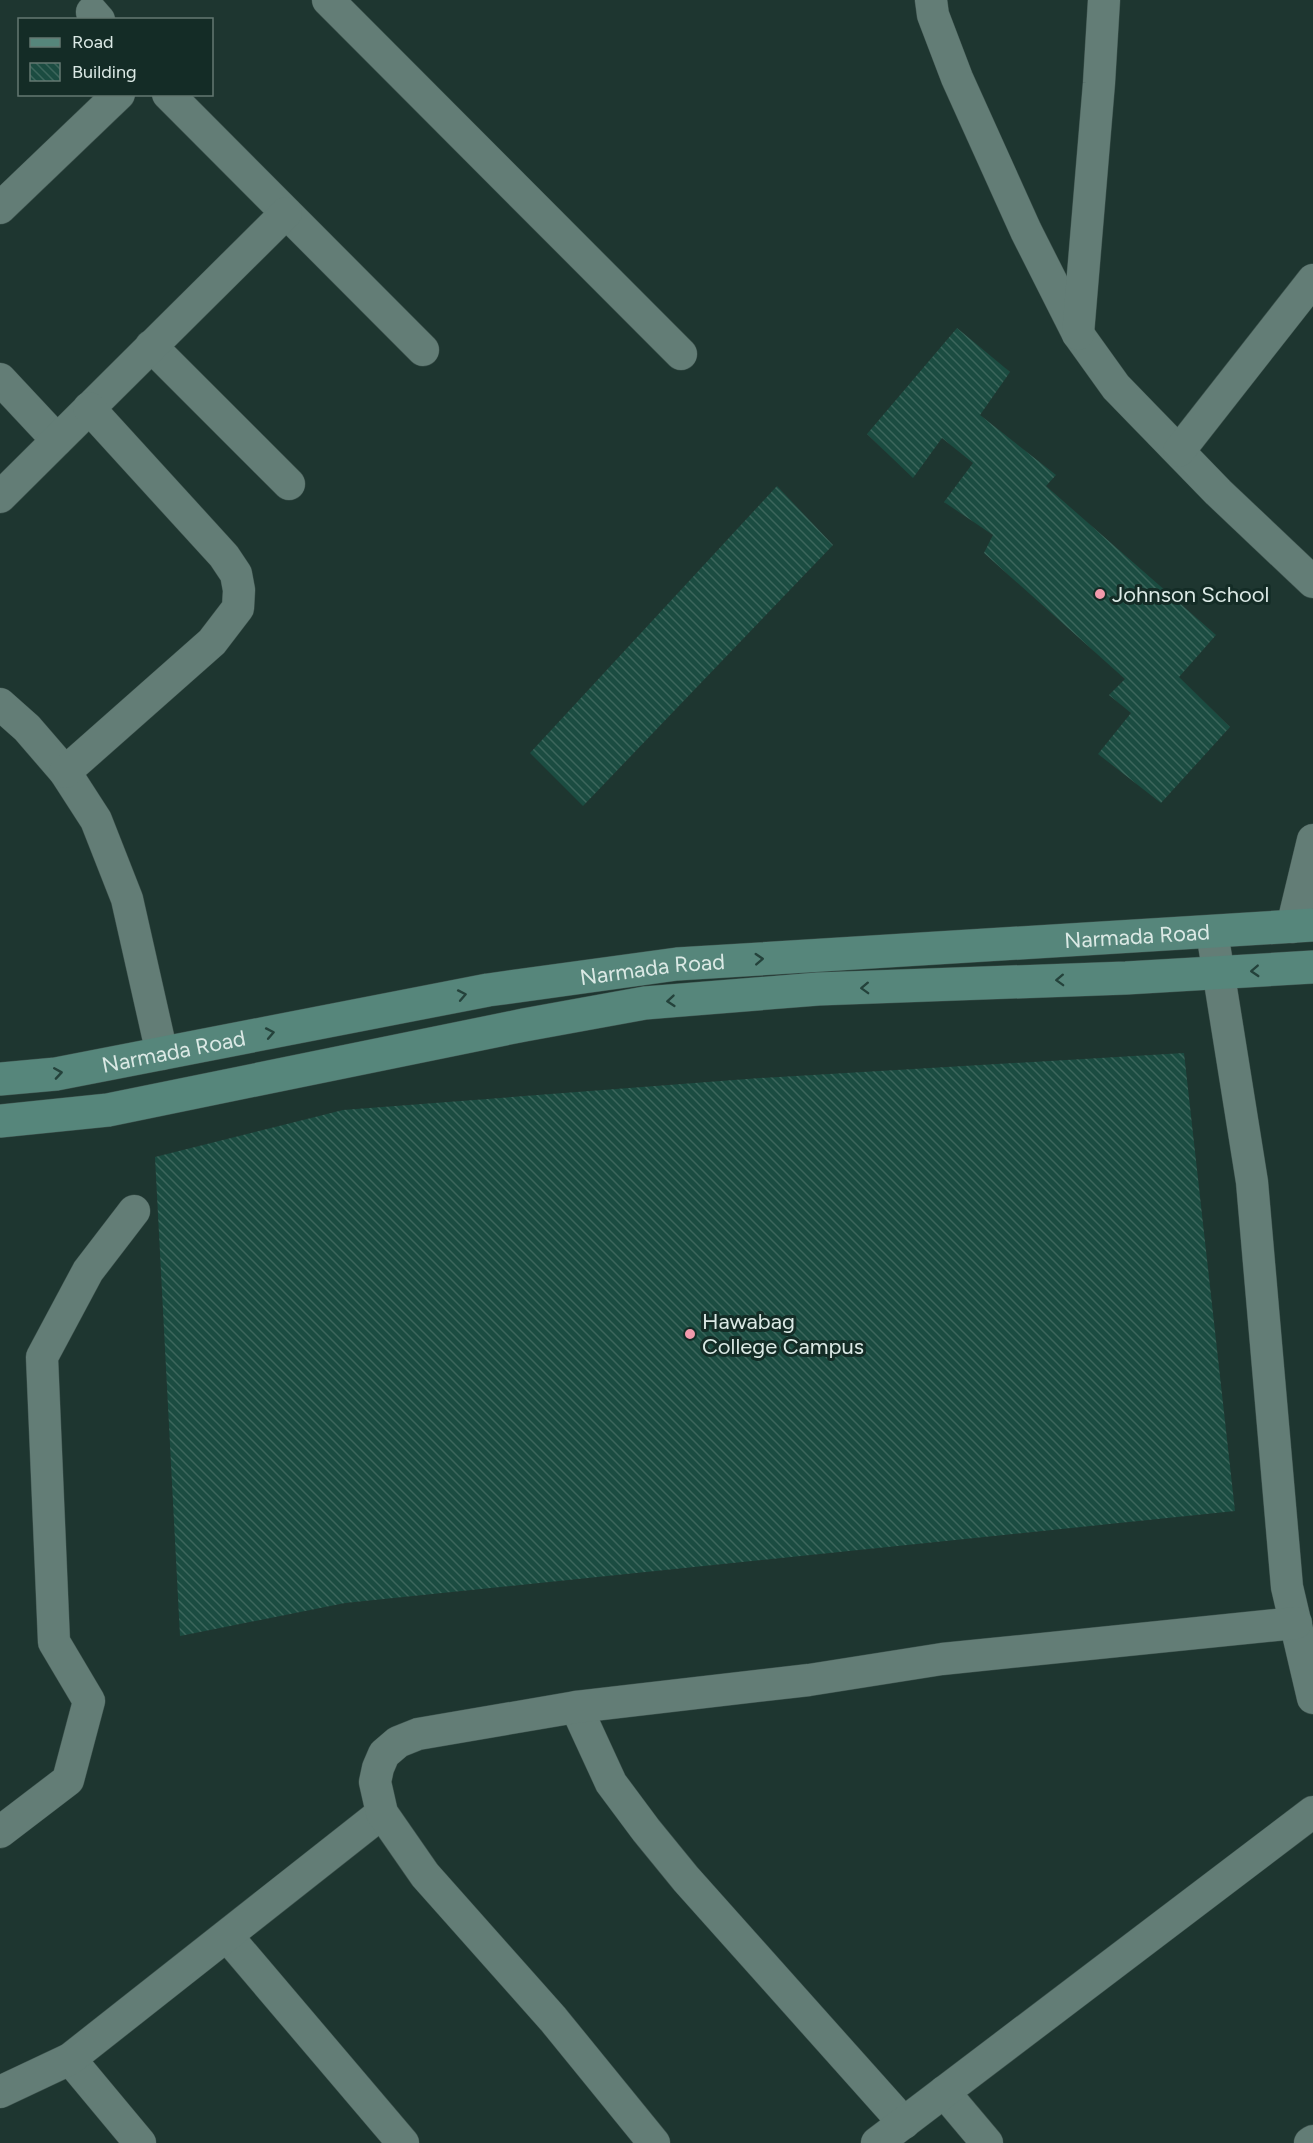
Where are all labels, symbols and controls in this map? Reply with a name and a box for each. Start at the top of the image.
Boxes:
legend [18,18,213,96]
text: Road [72,31,113,53]
text: Building [72,61,137,83]
place label: Johnson School [1112,581,1269,608]
marker: Johnson School [1093,587,1107,601]
street label: Narmada Road [1063,918,1211,954]
street label: Narmada Road [578,948,726,991]
one-way arrow [755,953,764,966]
one-way arrow [1250,964,1259,977]
one-way arrow [1055,974,1064,987]
one-way arrow [860,981,869,994]
one-way arrow [456,989,466,1002]
one-way arrow [666,994,675,1007]
street label: Narmada Road [99,1024,248,1079]
one-way arrow [265,1027,275,1040]
one-way arrow [54,1068,63,1080]
place label: Hawabag College Campus [702,1308,864,1360]
marker: Hawabag College Campus [683,1327,697,1341]

